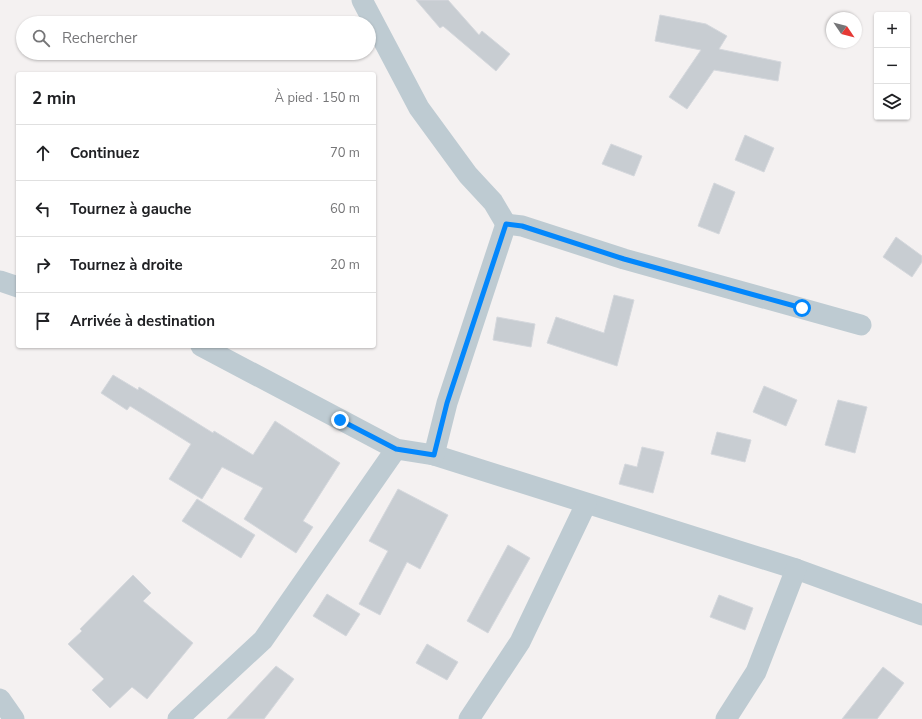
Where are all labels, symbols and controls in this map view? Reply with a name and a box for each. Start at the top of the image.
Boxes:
north arrow [826,12,862,48]
map controls [874,12,910,120]
button: + [874,12,910,48]
search box [16,16,376,60]
icon: search [30,27,52,49]
text: Rechercher [62,28,137,48]
button: − [874,48,910,84]
button: layers [874,84,910,120]
text: 2 min [32,87,76,110]
text: À pied · 150 m [275,89,360,107]
icon: ahead [32,142,54,164]
text: Continuez [70,143,139,163]
text: 70 m [330,144,360,162]
icon: left [32,198,54,220]
text: Tournez à gauche [70,199,192,219]
text: 60 m [330,200,360,218]
icon: right [32,254,54,276]
text: Tournez à droite [70,255,183,275]
text: 20 m [330,256,360,274]
route start [793,299,811,317]
icon: arrive [32,310,54,332]
text: Arrivée à destination [70,311,215,331]
route end [331,411,349,429]

